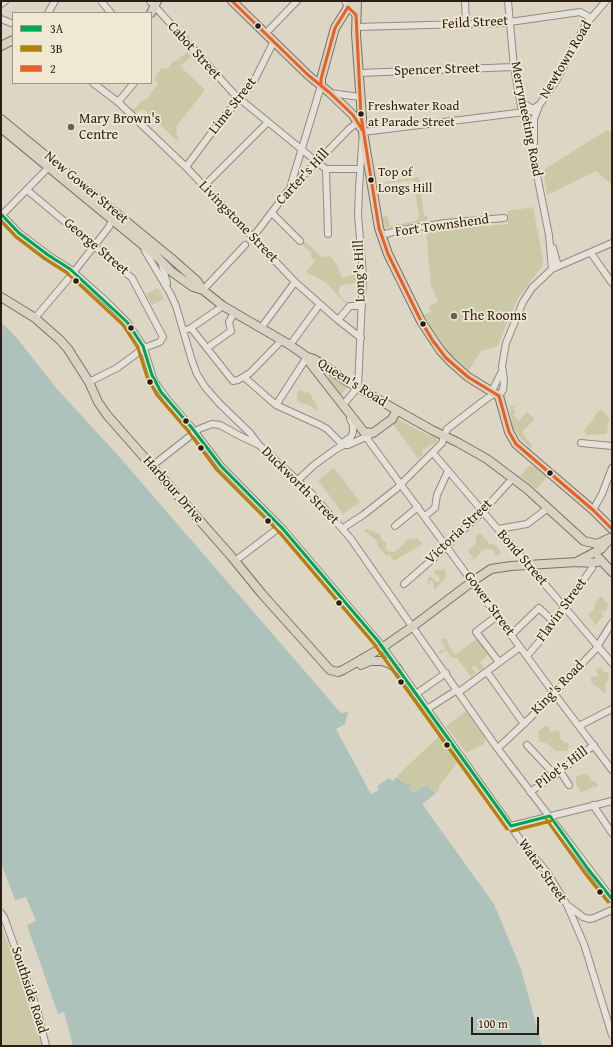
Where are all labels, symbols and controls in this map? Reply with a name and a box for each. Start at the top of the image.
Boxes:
legend [12,12,152,84]
street label: Feild Street [441,13,509,33]
street label: Newtown Road [536,18,596,102]
street label: Cabot Street [164,19,224,83]
text: 3A [50,20,63,37]
unlabelled marker [253,21,263,31]
text: 3B [50,40,63,57]
text: 2 [50,60,56,77]
street label: Spencer Street [394,60,480,80]
street label: Merrymeeting Road [507,60,545,178]
street label: Lime Street [206,74,260,138]
place label: Freshwater Road at Parade Street [368,99,459,130]
marker: Freshwater Road at Parade Street [356,109,366,119]
place label: Mary Brown's Centre [79,111,160,144]
marker: Mary Brown's Centre [66,122,76,132]
street label: Carter's Hill [273,145,333,209]
street label: New Gower Street [41,148,131,228]
place label: Top of Longs Hill [378,165,432,196]
marker: Top of Longs Hill [366,175,376,185]
street label: Livingstone Street [195,178,281,266]
street label: Fort Townshend [394,211,490,241]
street label: George Street [60,215,132,279]
street label: Long's Hill [351,240,369,302]
unlabelled marker [71,276,81,286]
place label: The Rooms [462,308,527,324]
marker: The Rooms [449,311,459,321]
unlabelled marker [418,319,428,329]
unlabelled marker [126,323,136,333]
street label: Queen's Road [314,355,390,411]
unlabelled marker [145,377,155,387]
unlabelled marker [181,416,191,426]
unlabelled marker [196,443,206,453]
street label: Duckworth Street [258,444,342,528]
street label: Harbour Drive [139,453,207,527]
unlabelled marker [545,468,555,478]
street label: Victoria Street [422,496,496,568]
unlabelled marker [263,516,273,526]
street label: Bond Street [493,526,551,590]
street label: Gower Street [460,568,518,640]
street label: Flavin Street [533,575,591,645]
unlabelled marker [334,598,344,608]
street label: King's Road [528,657,588,719]
unlabelled marker [396,677,406,687]
unlabelled marker [442,740,452,750]
street label: Pilot's Hill [532,743,592,793]
street label: Water Street [514,836,570,906]
unlabelled marker [595,887,605,897]
street label: Southside Road [7,944,51,1036]
scale bar [473,1009,541,1035]
text: 100 m [478,1015,508,1032]

